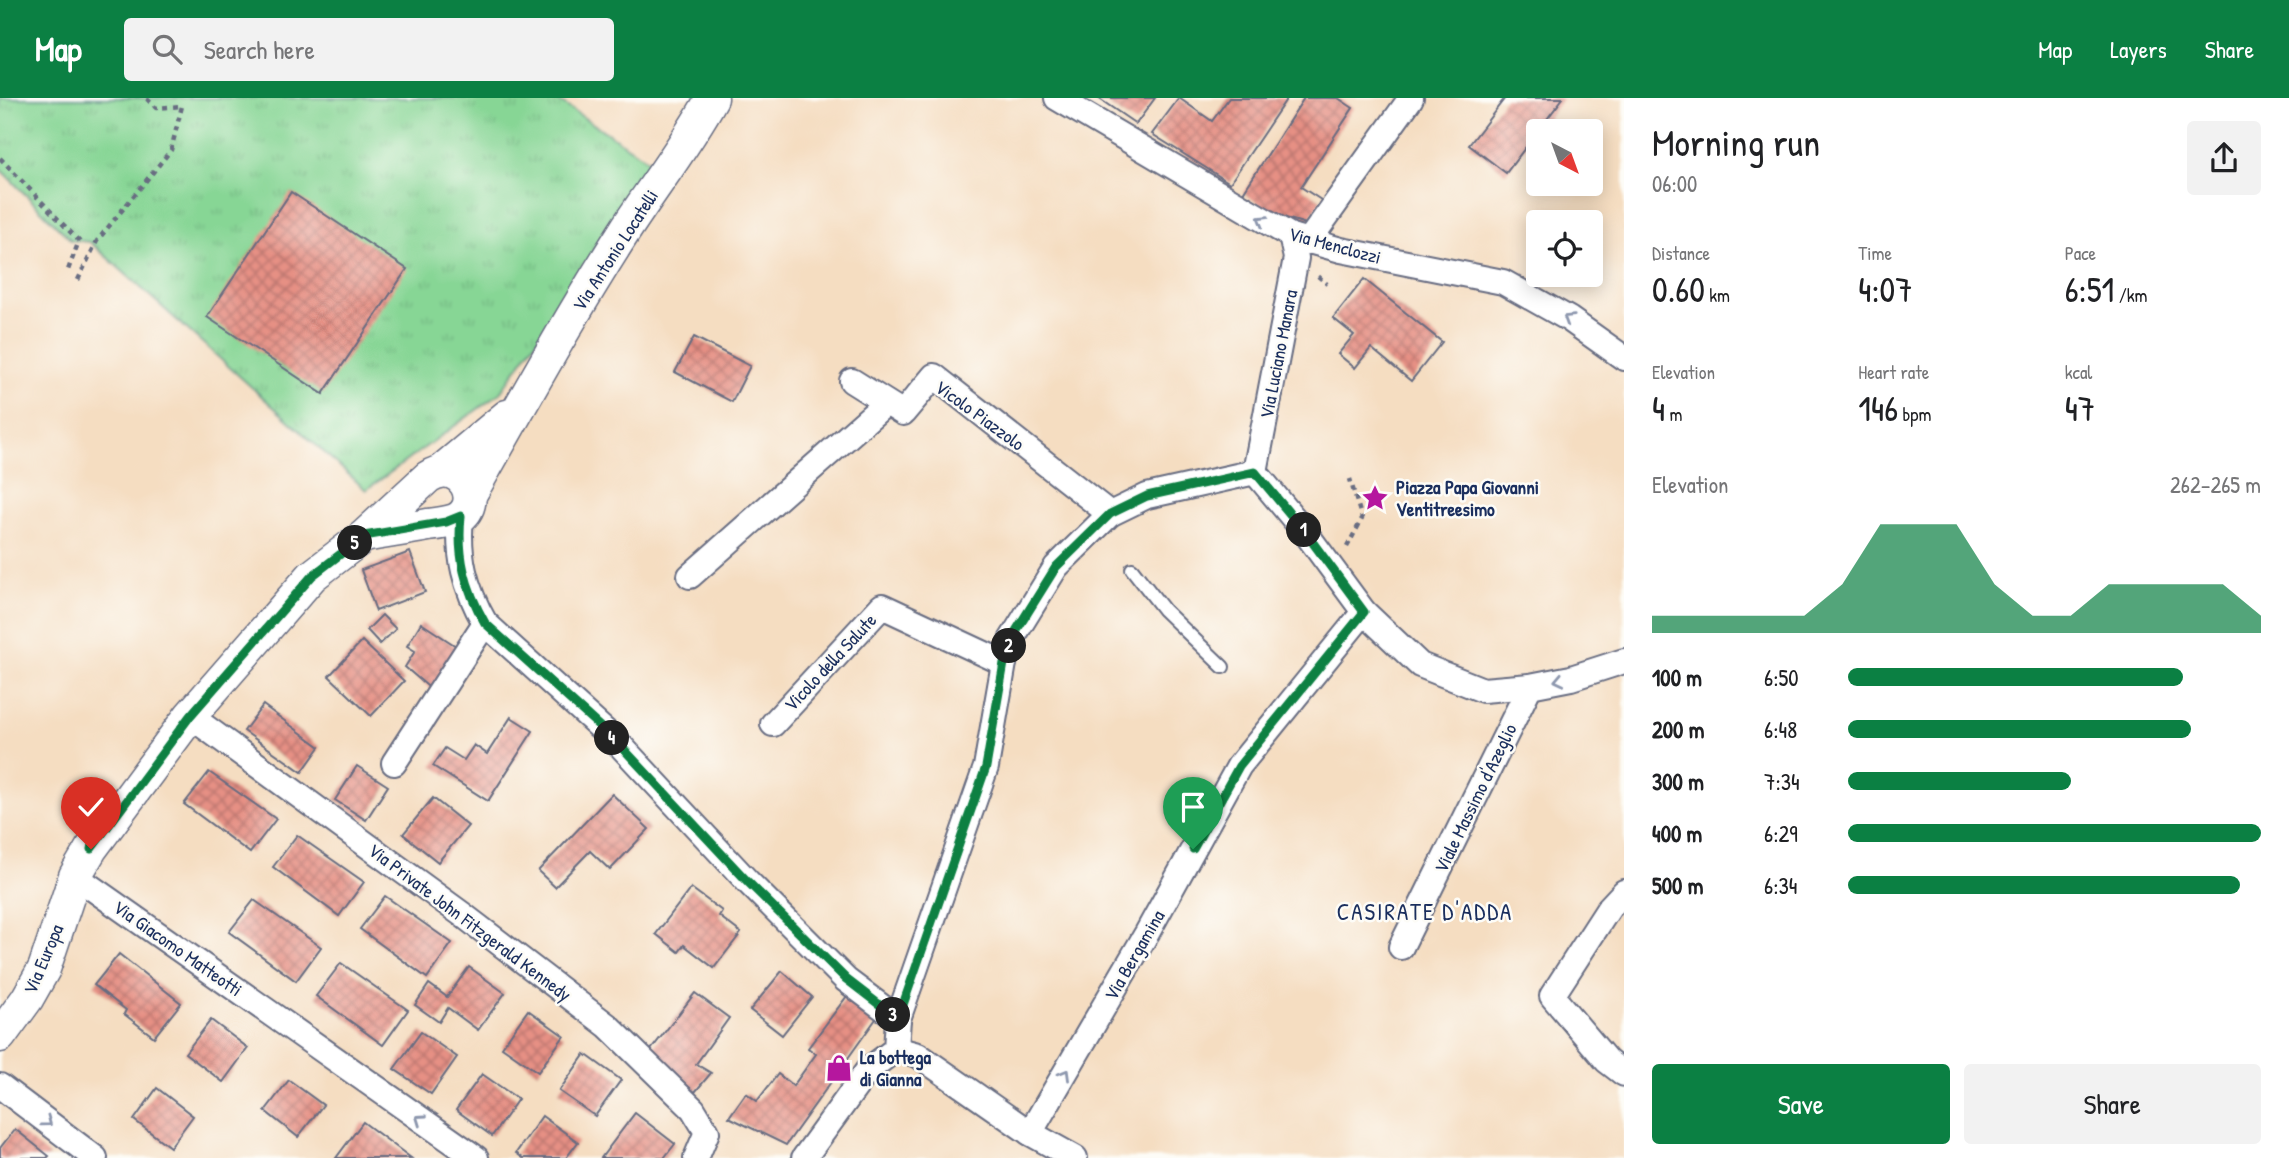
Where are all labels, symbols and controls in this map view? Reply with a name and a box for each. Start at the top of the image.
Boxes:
search box [124,18,614,81]
text: Map [35,27,82,71]
icon: search [148,30,186,68]
text: Search here [204,32,315,67]
text: Map [2038,33,2072,65]
text: Layers [2110,33,2167,65]
text: Share [2205,33,2254,65]
text: Morning run [1652,116,1820,168]
north arrow [1526,119,1603,196]
map controls [1526,119,1603,287]
button: share [2187,121,2261,195]
text: 06:00 [1652,168,1697,199]
street label: Via Antonio Locatelli [566,184,664,316]
button: locate [1526,210,1603,287]
one-way arrow [1256,215,1269,228]
street label: Via Menclozzi [1286,220,1384,270]
text: Distance [1652,240,1710,266]
text: Time [1858,240,1892,266]
text: Pace [2065,240,2096,266]
text: 0.60 [1652,266,1705,313]
text: 4:07 [1858,266,1913,313]
text: 6:51 [2065,266,2114,313]
text: km [1705,282,1730,308]
text: /km [2114,282,2147,308]
street label: Via Luciano Manara [1253,287,1303,421]
one-way arrow [1563,315,1576,328]
text: Elevation [1652,359,1715,385]
text: Heart rate [1858,359,1929,385]
text: kcal [2065,359,2092,385]
street label: Vicolo Piazzolo [930,374,1030,456]
text: 4 [1652,385,1665,432]
text: 146 [1858,385,1898,432]
text: 47 [2065,385,2095,432]
text: m [1665,401,1682,427]
text: bpm [1898,401,1931,427]
text: Elevation [1652,469,1728,500]
text: 262–265 m [2170,469,2261,500]
place label: Piazza Papa Giovanni Ventitreesimo [1396,474,1539,522]
place icon: Piazza Papa Giovanni Ventitreesimo [1360,483,1390,513]
pin: 1 [1286,512,1322,548]
text: 1 [1300,516,1307,542]
pin: 5 [338,526,372,560]
text: 5 [350,529,359,555]
street label: Vicolo della Salute [778,607,882,717]
pin: 2 [992,628,1026,664]
text: 2 [1004,632,1013,658]
text: 100 m [1652,662,1702,693]
text: 6:50 [1764,662,1799,693]
one-way arrow [1553,672,1565,687]
text: 200 m [1652,714,1704,745]
text: 6:48 [1764,714,1797,745]
street label: Viale Massimo d'Azeglio [1428,719,1523,877]
pin: 4 [594,720,630,756]
text: 4 [608,724,615,750]
text: 300 m [1652,766,1704,797]
text: 7:34 [1764,766,1800,797]
pin [61,777,121,849]
pin [1163,777,1223,849]
icon: check [72,788,110,826]
icon: arrive [1174,788,1212,826]
text: 400 m [1652,818,1702,849]
text: 6:29 [1764,818,1798,849]
street label: Via Private John Fitzgerald Kennedy [363,837,577,1007]
text: 500 m [1652,870,1703,901]
text: 6:34 [1764,870,1797,901]
street label: Via Giacomo Matteotti [108,894,248,1002]
district label: CASIRATE D'ADDA [1337,896,1513,927]
street label: Via Bergamina [1098,905,1171,1005]
street label: Via Europa [17,920,70,998]
pin: 3 [876,998,910,1032]
text: 3 [888,1001,897,1027]
place label: La bottega di Gianna [860,1044,931,1092]
shop icon: La bottega di Gianna [824,1053,854,1083]
button: Save [1652,1064,1950,1144]
button: Share [1964,1064,2261,1144]
one-way arrow [1057,1068,1070,1081]
one-way arrow [40,1114,52,1126]
one-way arrow [415,1115,428,1127]

